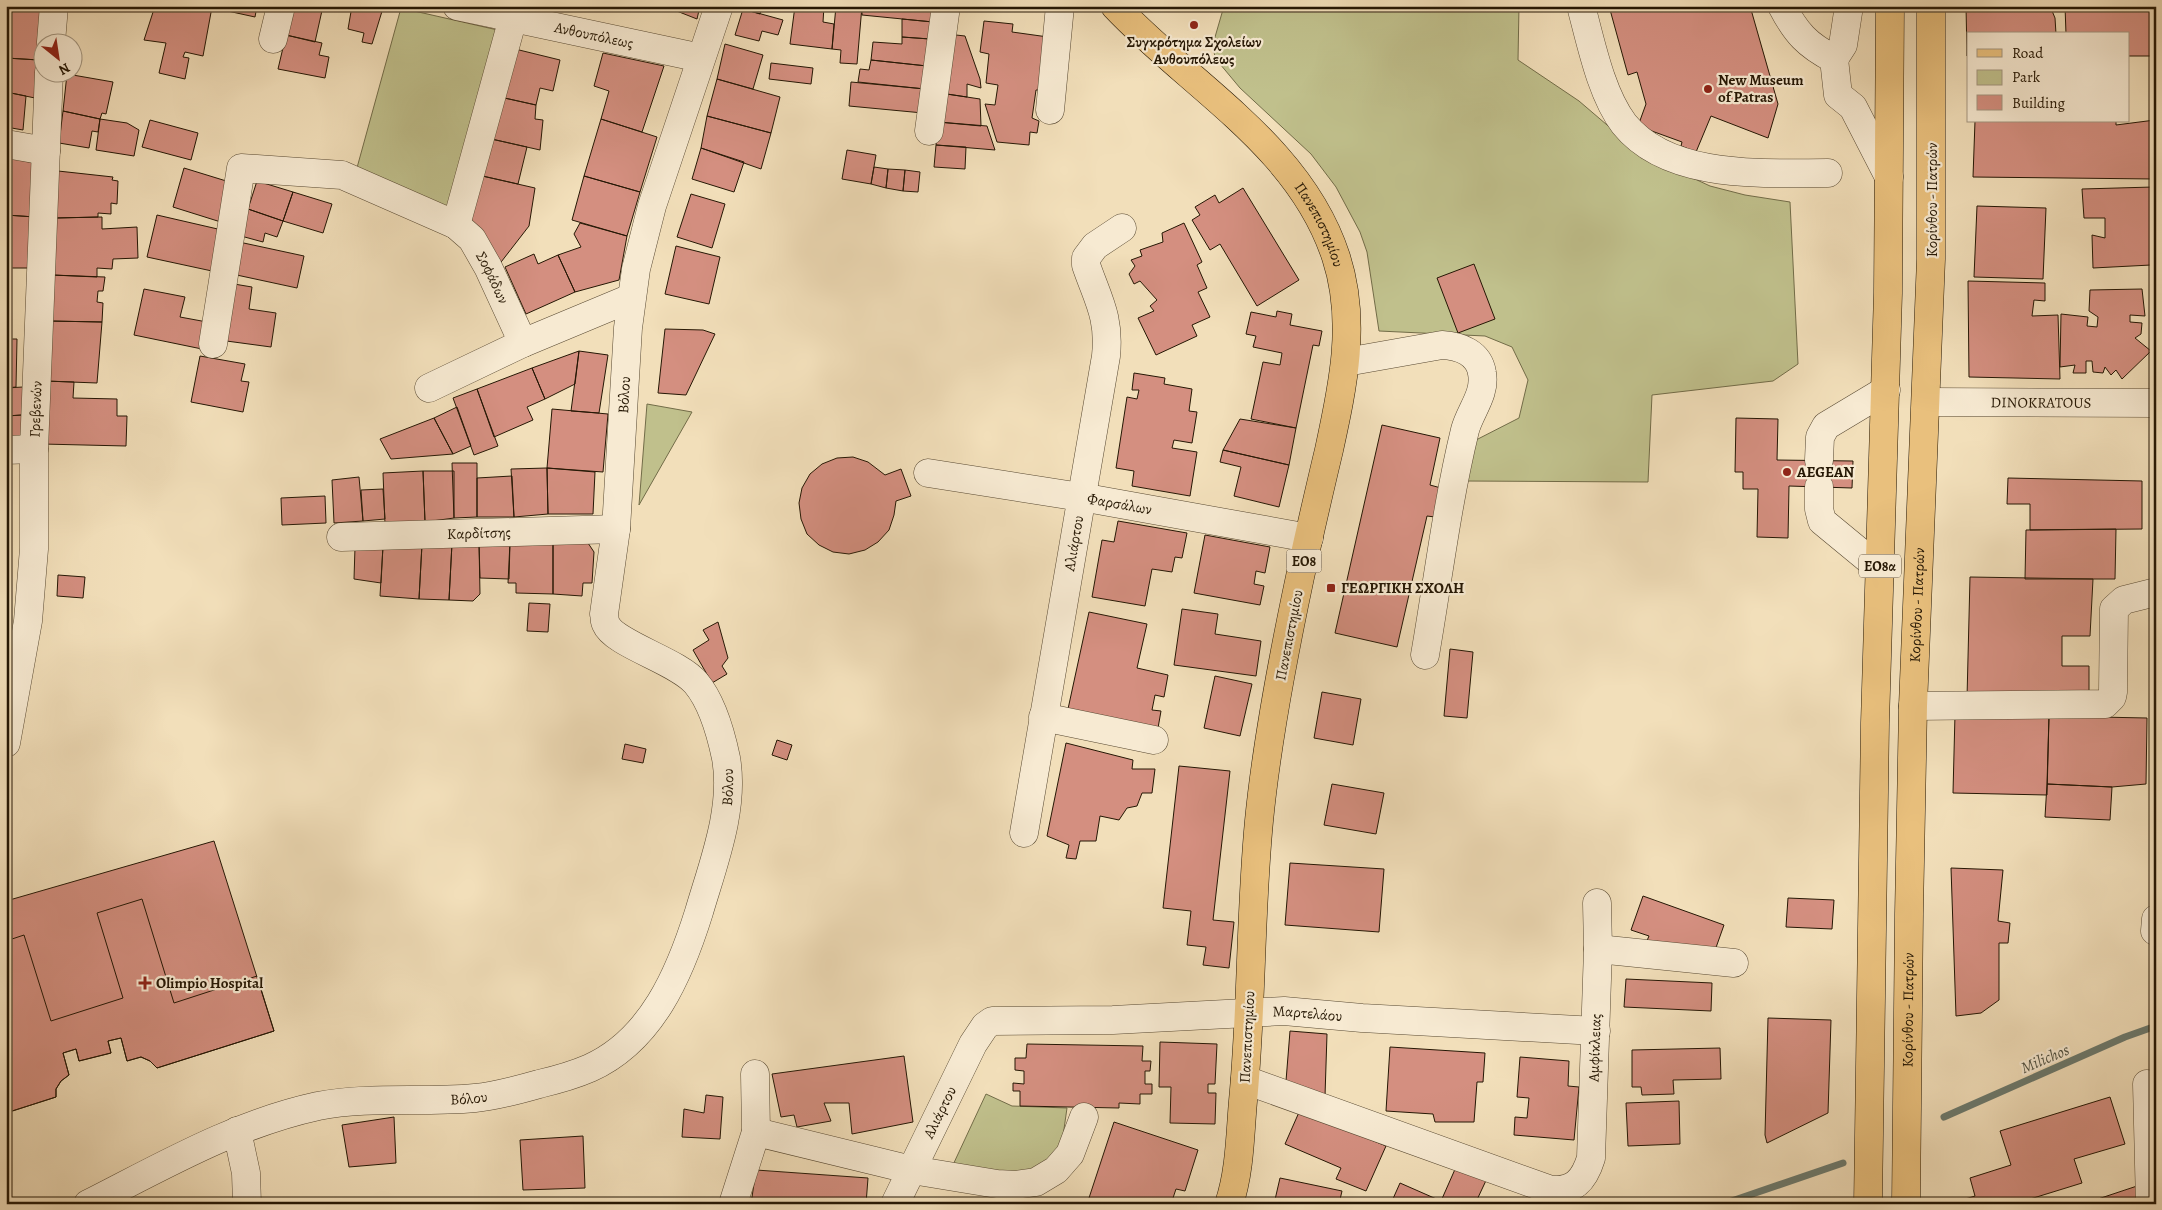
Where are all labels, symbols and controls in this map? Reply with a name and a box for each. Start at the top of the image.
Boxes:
street label: Ανθουπόλεως [552,17,635,53]
marker: Συγκρότημα Σχολείων Ανθουπόλεως [1188,19,1200,31]
north arrow [32,32,82,82]
place label: Συγκρότημα Σχολείων Ανθουπόλεως [1127,32,1261,69]
legend [1967,32,2130,122]
text: Road [2012,43,2044,63]
text: N [55,58,73,80]
text: Park [2012,67,2041,87]
place label: New Museum of Patras [1718,70,1804,107]
marker: New Museum of Patras [1702,83,1714,95]
text: Building [2012,93,2065,113]
street label: Κορίνθου - Πατρών [1922,143,1942,257]
street label: Πανεπιστημίου [1290,178,1348,269]
street label: Σοφάδων [471,248,514,307]
street label: Βόλου [613,376,635,414]
street label: Γρεβενών [24,381,47,438]
street label: DINOKRATOUS [1991,392,2091,413]
place label: AEGEAN [1796,462,1854,482]
marker: AEGEAN [1781,466,1793,478]
street label: Φαρσάλων [1086,488,1153,520]
street label: Αλιάρτου [1059,514,1088,573]
street label: Καρδίτσης [447,522,511,544]
street label: Κορίνθου - Πατρών [1905,547,1929,663]
road number: ΕΟ8 [1286,550,1322,572]
road number: ΕΟ8α [1859,554,1901,578]
place label: ΓΕΩΡΓΙΚΗ ΣΧΟΛΗ [1341,578,1464,598]
marker: ΓΕΩΡΓΙΚΗ ΣΧΟΛΗ [1325,582,1337,594]
street label: Πανεπιστημίου [1270,588,1308,682]
street label: Βόλου [717,768,738,807]
street label: Κορίνθου - Πατρών [1897,952,1919,1068]
place label: Olimpio Hospital [156,973,263,993]
marker: Olimpio Hospital [138,976,152,990]
street label: Πανεπιστημίου [1235,990,1259,1084]
street label: Μαρτελάου [1272,1001,1343,1026]
street label: Αμφίκλειας [1584,1013,1606,1083]
water label: Milichos [2017,1039,2073,1079]
street label: Αλιάρτου [918,1083,961,1143]
street label: Βόλου [450,1087,489,1110]

